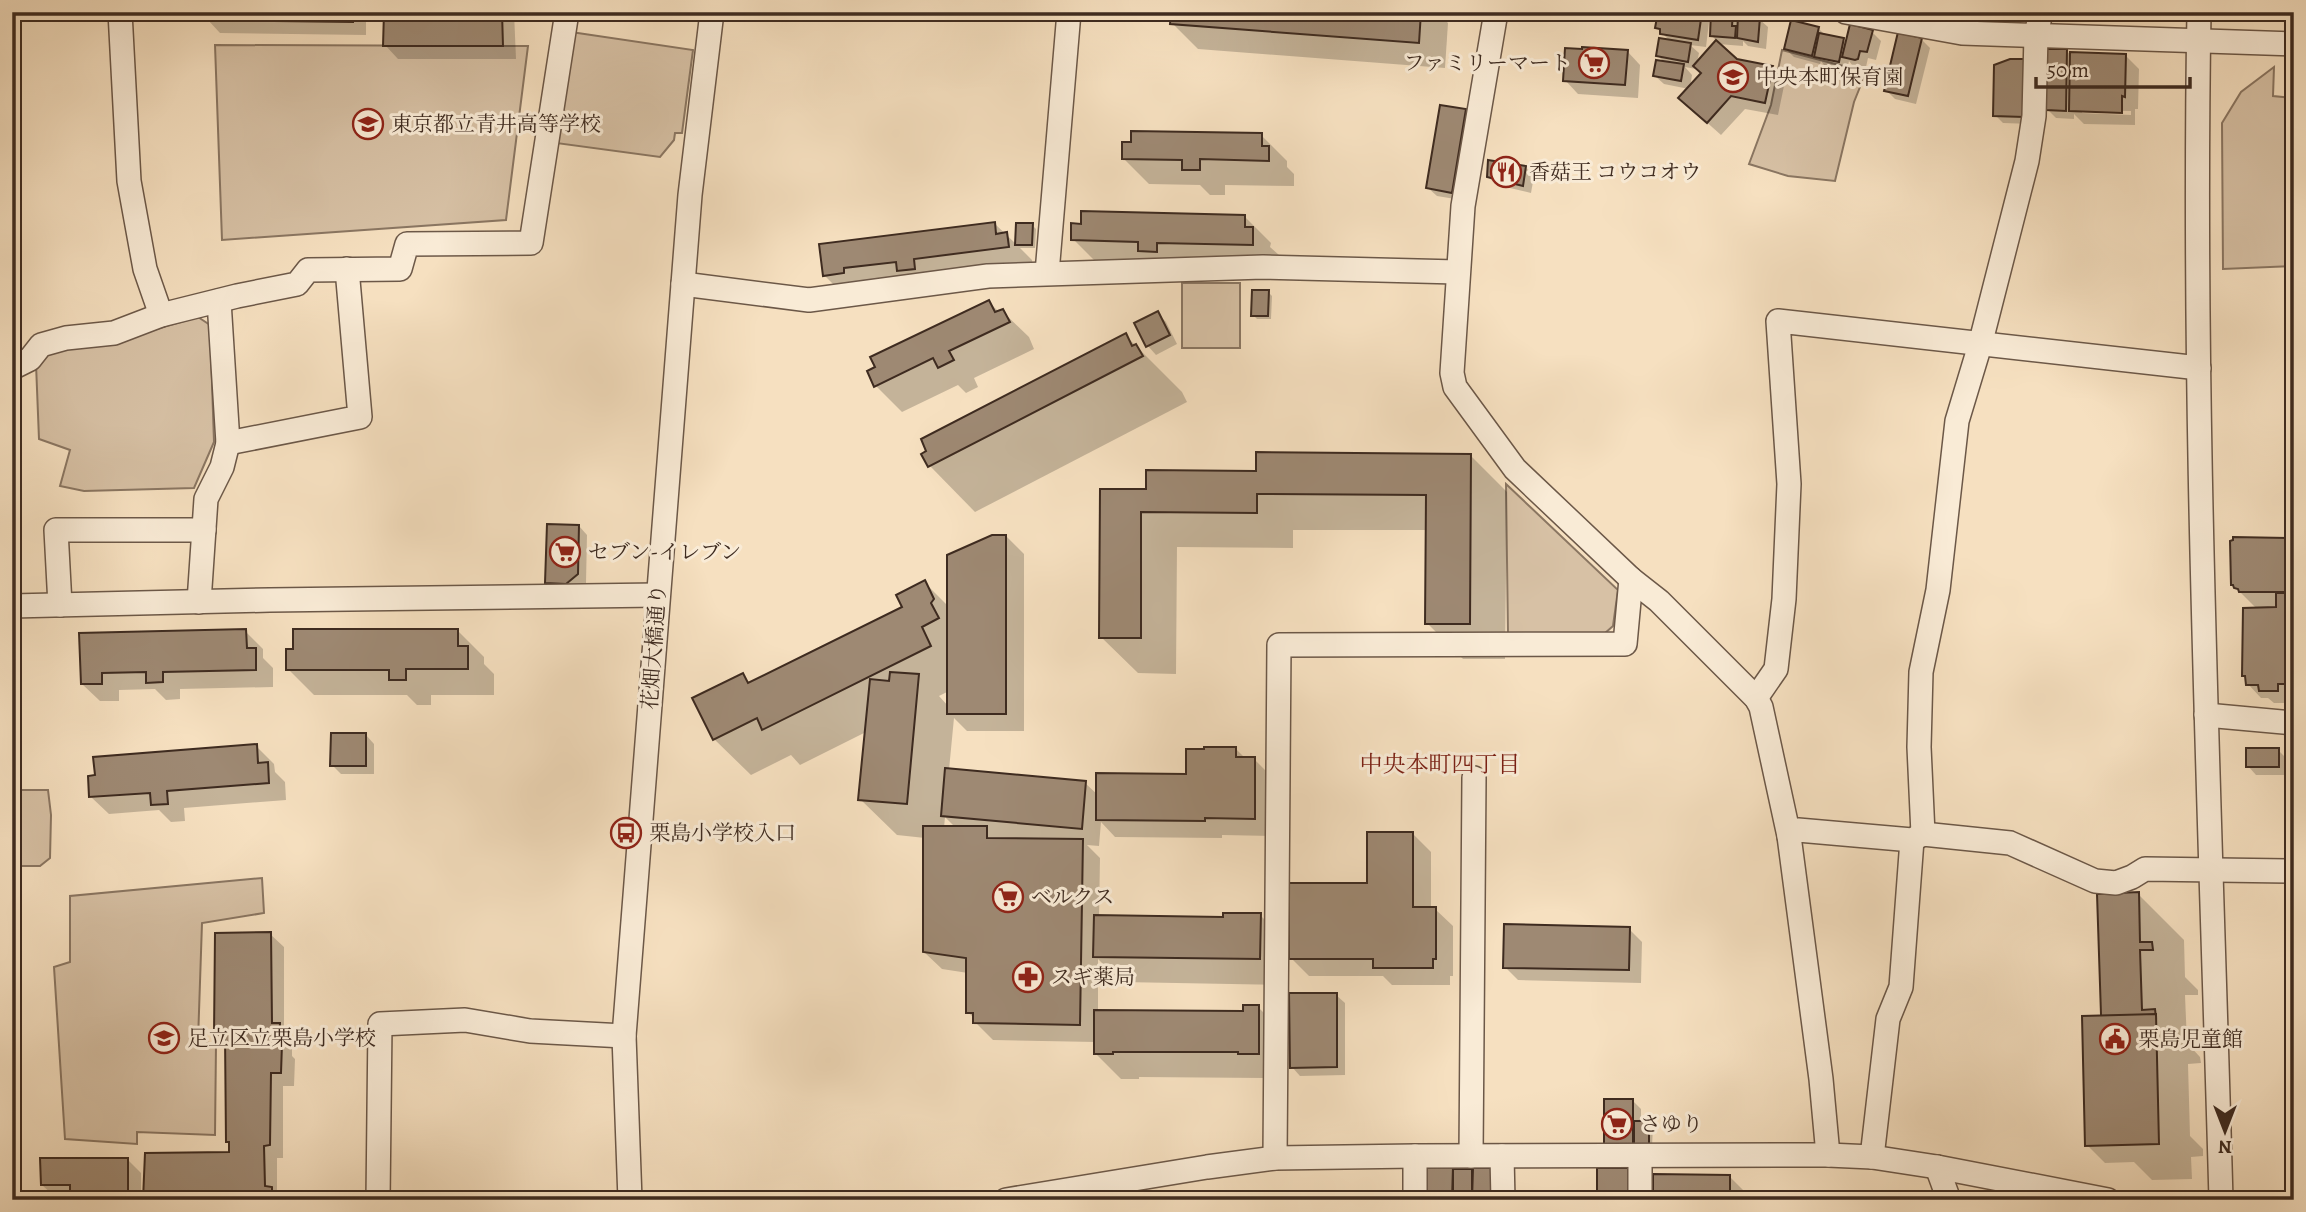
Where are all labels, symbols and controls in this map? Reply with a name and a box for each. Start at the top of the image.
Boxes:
supermarket icon: ファミリーマート [1577,46,1611,80]
scale bar [2036,46,2190,90]
place label: ファミリーマート [1403,49,1571,77]
text: 50 m [2047,56,2089,84]
school or university icon: 中央本町保育園 [1716,60,1750,94]
place label: 中央本町保育園 [1756,63,1903,91]
school or university icon: 東京都立青井高等学校 [351,107,385,141]
place label: 東京都立青井高等学校 [391,110,601,138]
restaurant icon: 香菇王 コウコオウ [1489,155,1523,189]
place label: 香菇王 コウコオウ [1529,158,1701,186]
supermarket icon: セブン-イレブン [548,535,582,569]
place label: セブン-イレブン [588,538,741,566]
street label: 花畑大橋通り [636,583,672,711]
district label: 中央本町四丁目 [1360,749,1521,780]
bus stop icon: 栗島小学校入口 [609,816,643,850]
place label: 栗島小学校入口 [649,819,796,847]
supermarket icon: ベルクス [991,880,1025,914]
place label: ベルクス [1031,883,1114,911]
pharmacy icon: スギ薬局 [1011,960,1045,994]
place label: スギ薬局 [1051,963,1135,991]
school or university icon: 足立区立栗島小学校 [147,1021,181,1055]
public building icon: 栗島児童館 [2098,1022,2132,1056]
place label: 足立区立栗島小学校 [187,1024,376,1052]
place label: 栗島児童館 [2138,1025,2243,1053]
north arrow [2190,1096,2260,1166]
supermarket icon: さゆり [1600,1107,1634,1141]
place label: さゆり [1640,1110,1703,1138]
text: N [2218,1134,2232,1160]

